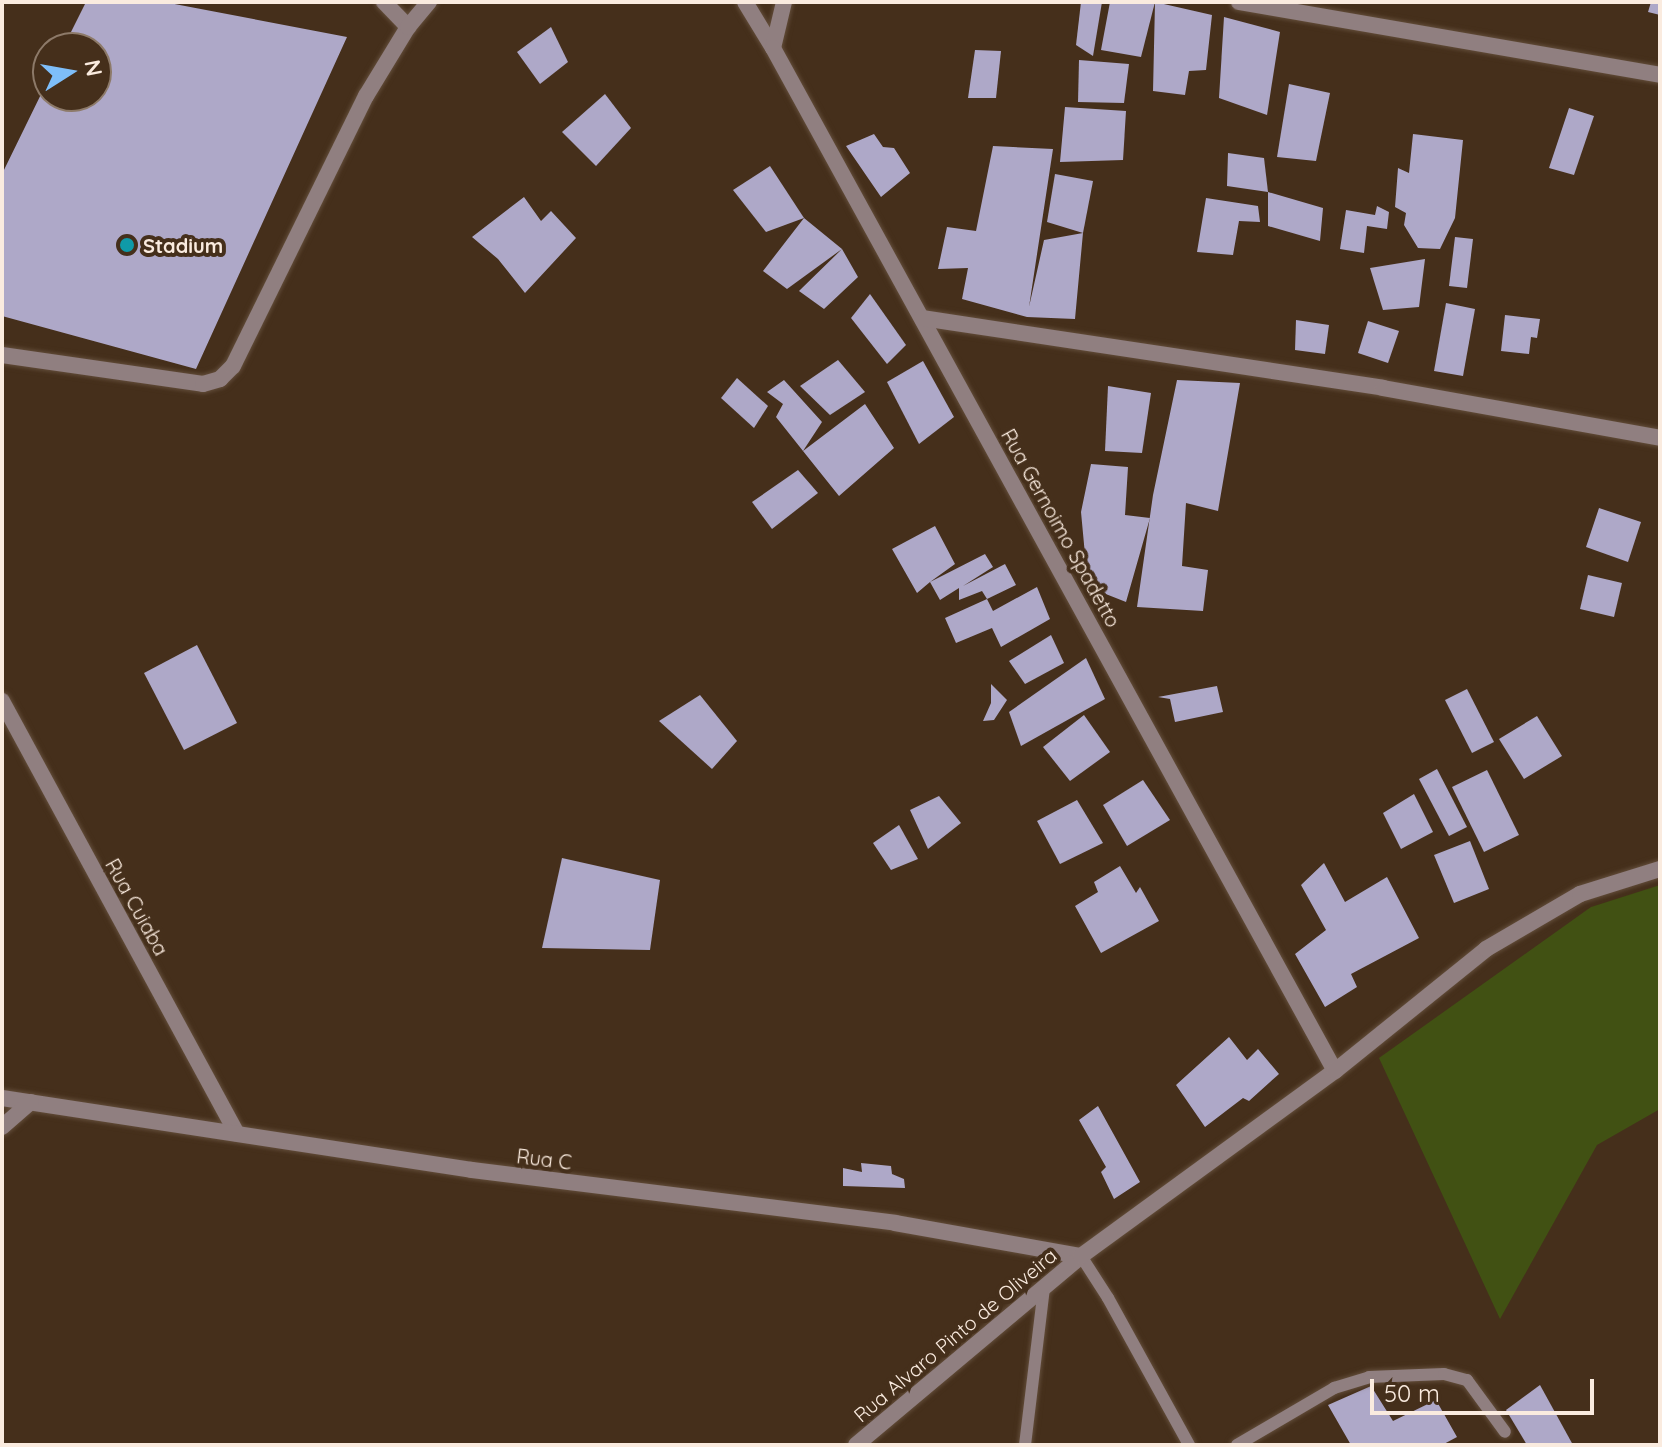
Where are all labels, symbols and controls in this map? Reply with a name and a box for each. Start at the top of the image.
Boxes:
north arrow [32,32,112,112]
text: N [78,57,109,78]
place label: Stadium [143,233,223,257]
marker: Stadium [118,236,136,254]
street label: Rua Gernoimo Spadetto [996,425,1126,631]
street label: Rua Cuiaba [101,854,173,960]
street label: Rua C [515,1144,573,1174]
street label: Rua Alvaro Pinto de Oliveira [849,1243,1061,1427]
scale bar [1374,1363,1598,1413]
text: 50 m [1384,1378,1440,1408]

